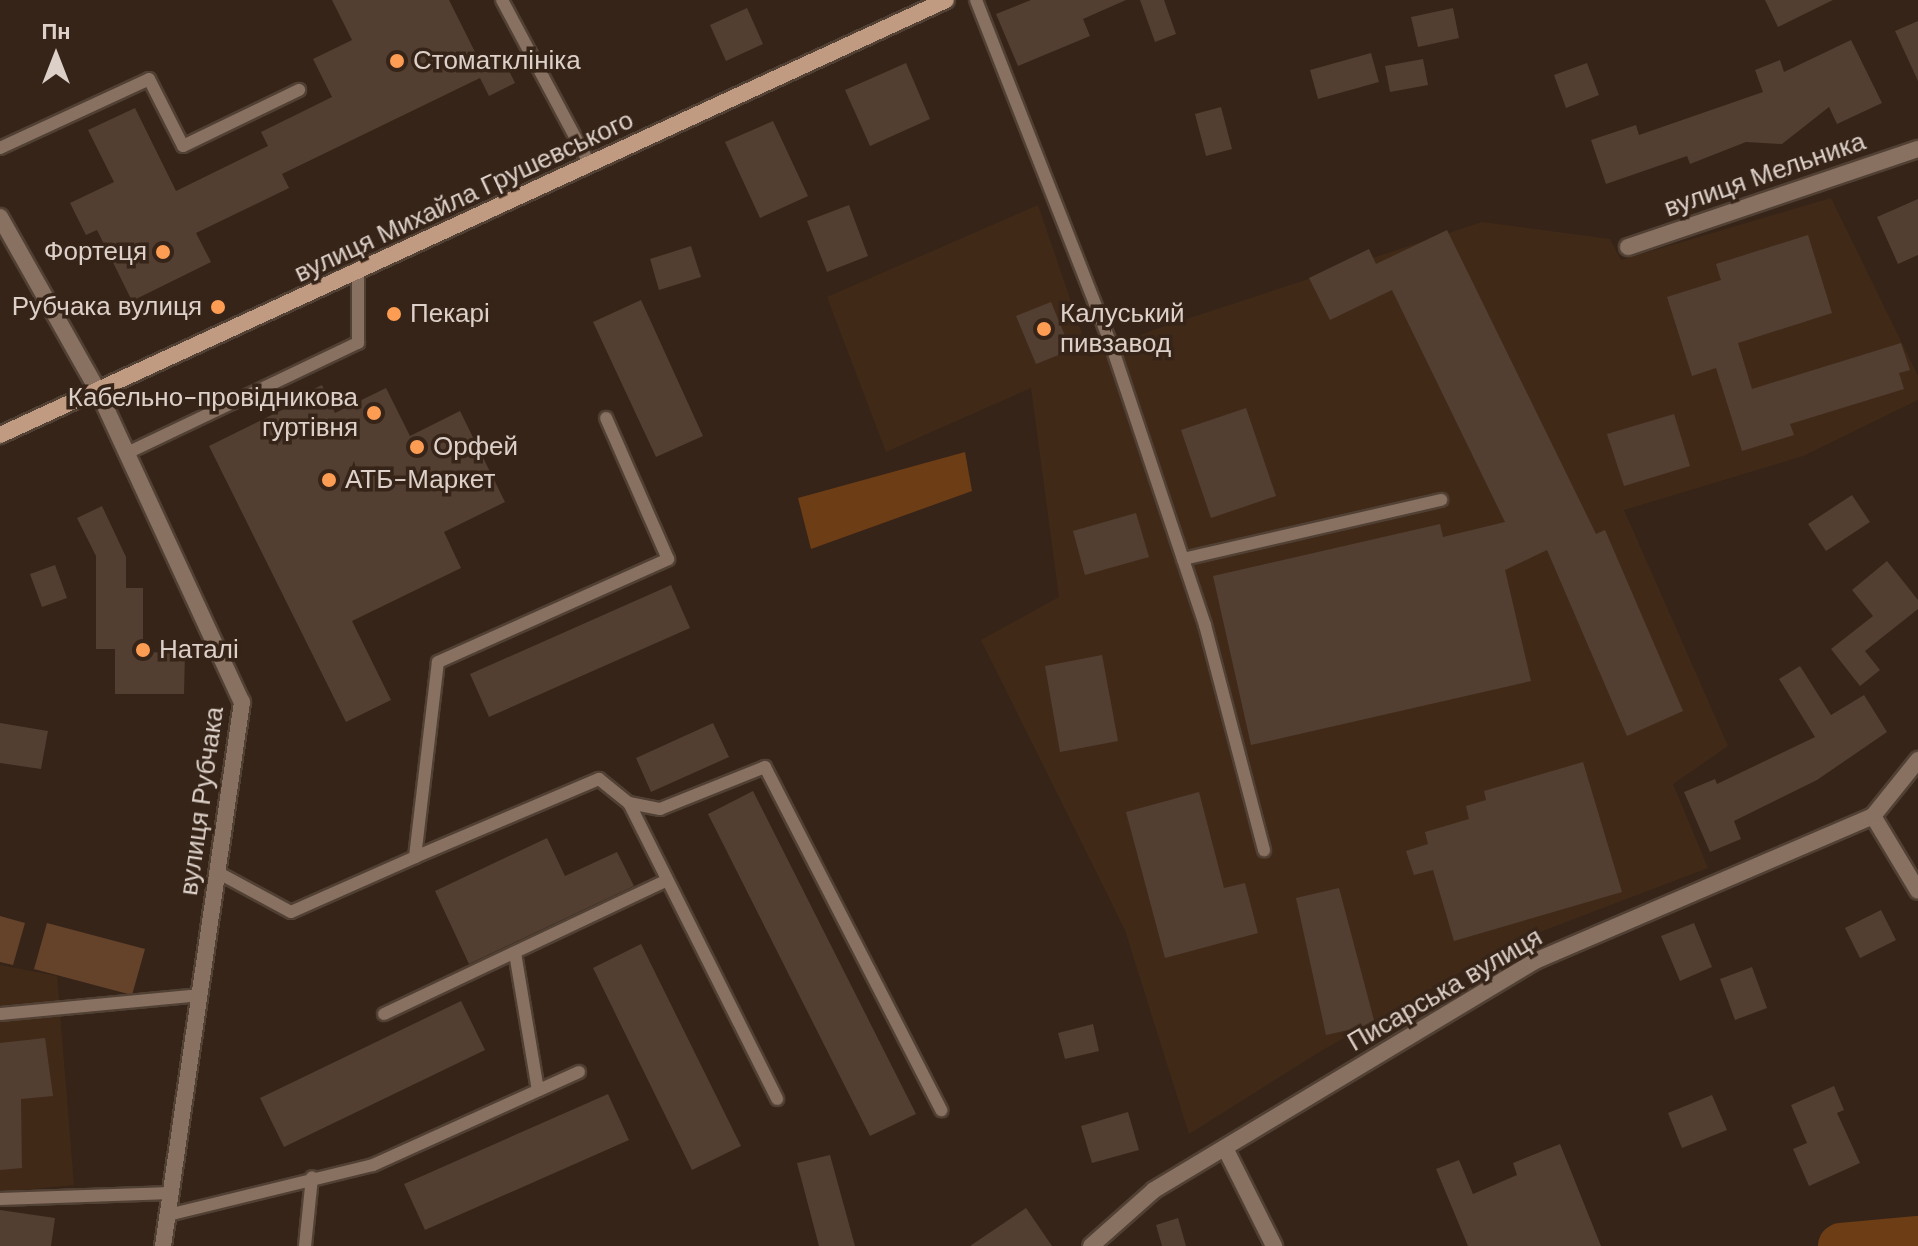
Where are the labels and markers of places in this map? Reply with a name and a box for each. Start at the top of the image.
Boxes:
place label: Стоматклініка [413,45,581,77]
marker: Стоматклініка [388,52,406,70]
place label: Фортеця [44,236,147,268]
marker: Фортеця [154,243,172,261]
place label: Рубчака вулиця [12,291,202,323]
marker: Рубчака вулиця [209,298,227,316]
place label: Пекарі [410,298,490,330]
place label: Калуський пивзавод [1060,298,1184,360]
marker: Пекарі [385,305,403,323]
marker: Калуський пивзавод [1035,320,1053,338]
place label: Кабельно-провідникова гуртівня [68,382,358,444]
marker: Кабельно-провідникова гуртівня [365,404,383,422]
place label: Орфей [433,431,518,463]
marker: Орфей [408,438,426,456]
place label: АТБ-Маркет [345,464,495,496]
marker: АТБ-Маркет [320,471,338,489]
place label: Наталі [159,634,239,666]
marker: Наталі [134,641,152,659]

